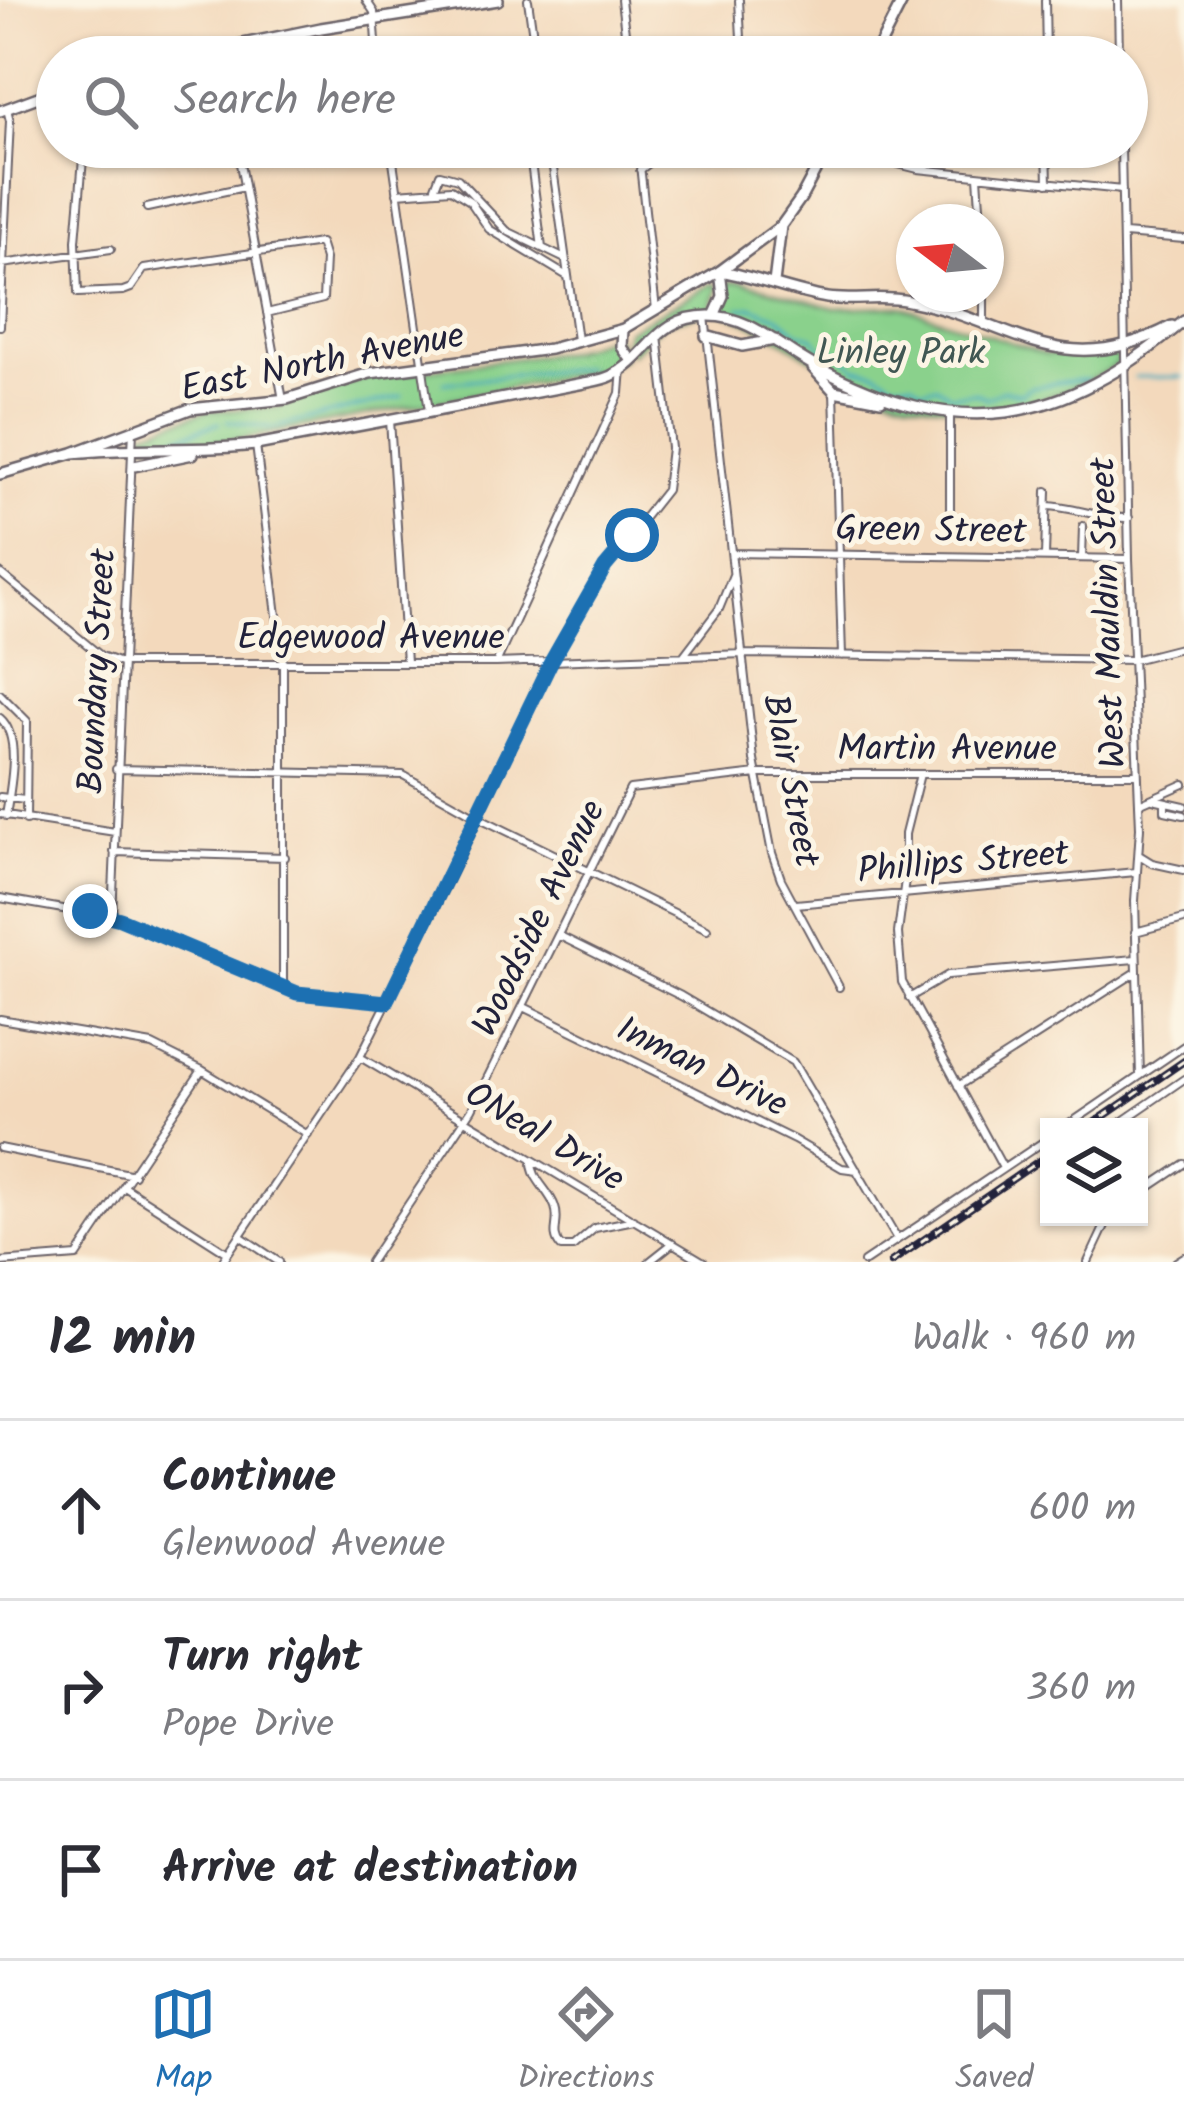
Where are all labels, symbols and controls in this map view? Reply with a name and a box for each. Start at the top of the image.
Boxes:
search box [36,36,1148,168]
text: Search here [174,66,396,138]
icon: search [78,69,144,135]
north arrow [896,204,1004,312]
street label: East North Avenue [176,308,469,419]
park label: Linley Park [817,326,987,383]
street label: West Mauldin Street [1076,455,1143,769]
street label: Green Street [835,501,1028,562]
route start [605,508,659,562]
street label: Boundary Street [64,546,133,795]
street label: Edgewood Avenue [237,611,505,668]
street label: Blair Street [745,689,834,873]
street label: Martin Avenue [837,722,1057,779]
street label: Woodside Avenue [458,790,622,1047]
street label: Phillips Street [855,826,1072,901]
route end [63,884,117,938]
street label: Inman Drive [606,1002,797,1134]
street label: ONeal Drive [453,1068,635,1208]
map controls [1040,1118,1148,1226]
button: layers [1040,1118,1148,1226]
text: 12 min [48,1300,196,1381]
text: Walk · 960 m [912,1309,1136,1371]
text: Continue [162,1443,336,1515]
icon: ahead [48,1477,114,1543]
text: 600 m [1029,1479,1136,1541]
text: Glenwood Avenue [162,1515,445,1577]
text: Turn right [162,1623,362,1695]
icon: right [48,1657,114,1723]
text: 360 m [1026,1659,1136,1721]
text: Pope Drive [162,1695,334,1757]
text: Arrive at destination [162,1834,578,1906]
icon: arrive [48,1837,114,1903]
tab: Map [150,1981,216,2106]
tab: Directions [517,1981,654,2106]
tab: Saved [955,1981,1034,2106]

